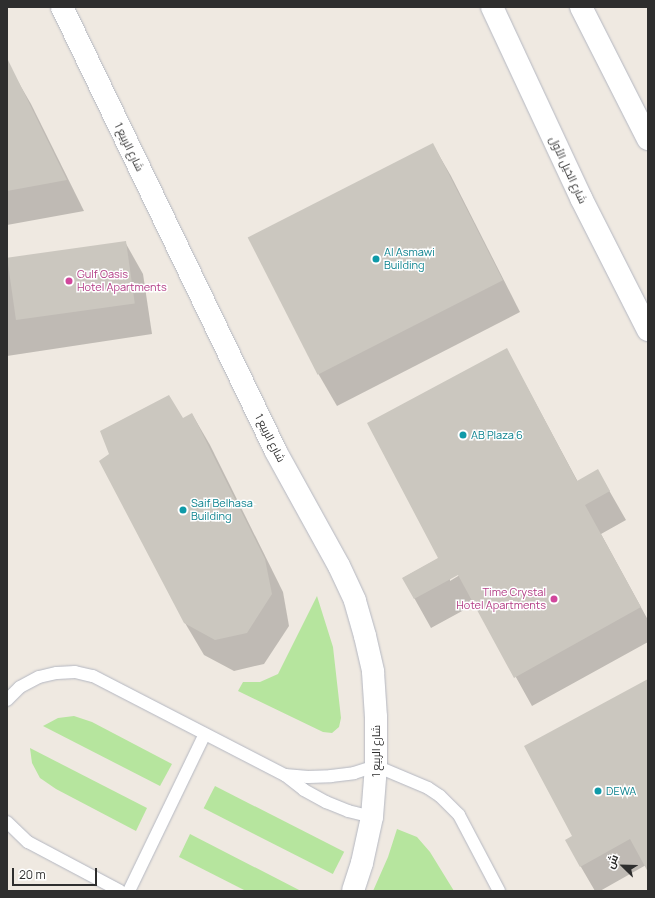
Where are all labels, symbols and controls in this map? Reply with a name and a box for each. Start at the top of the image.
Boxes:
street label: شارع الربيع 1 [112,121,146,173]
street label: شارع الخيل الأول [547,134,589,206]
place label: Al Asmawi Building [384,246,435,272]
marker: Al Asmawi Building [371,254,381,264]
place label: Gulf Oasis Hotel Apartments [77,268,167,294]
marker: Gulf Oasis Hotel Apartments [64,276,74,286]
street label: شارع الربيع 1 [252,412,288,464]
place label: AB Plaza 6 [471,428,523,442]
marker: AB Plaza 6 [458,430,468,440]
place label: Saif Belhasa Building [191,497,253,523]
marker: Saif Belhasa Building [178,505,188,515]
place label: Time Crystal Hotel Apartments [456,586,546,612]
marker: Time Crystal Hotel Apartments [549,594,559,604]
street label: شارع الربيع 1 [369,725,383,777]
place label: DEWA [606,784,636,798]
marker: DEWA [593,786,603,796]
north arrow [603,846,643,886]
text: ش [602,852,621,871]
scale bar [14,860,99,886]
text: 20 m [19,866,46,883]

